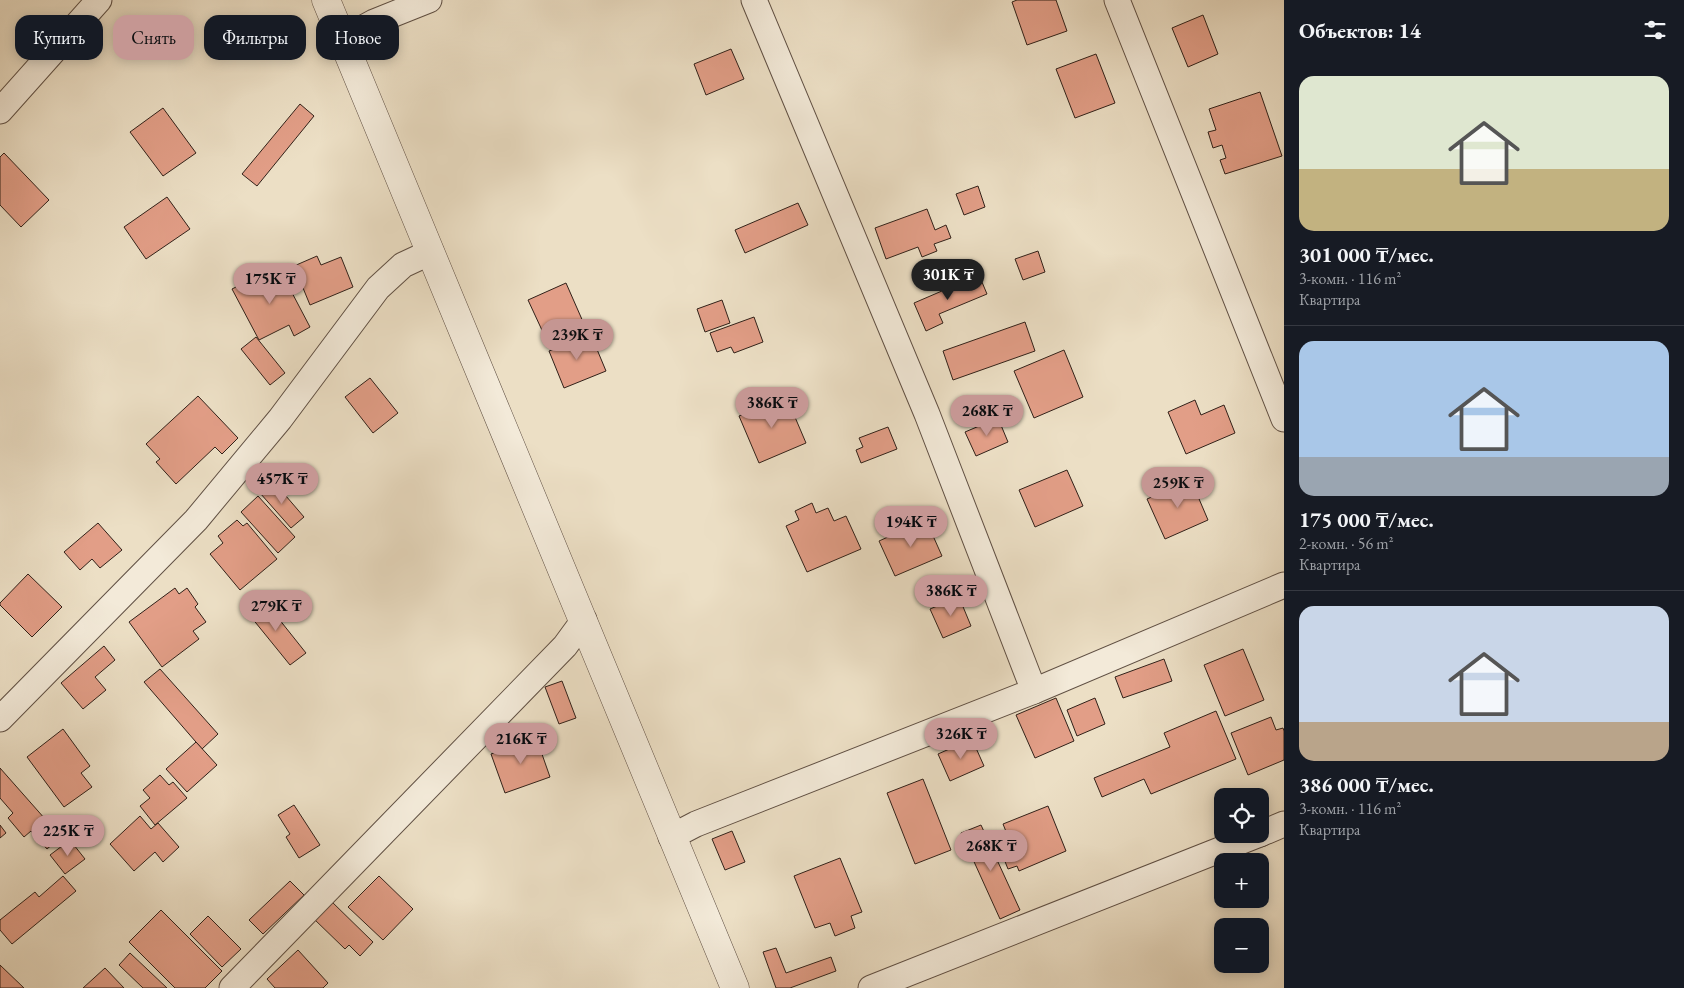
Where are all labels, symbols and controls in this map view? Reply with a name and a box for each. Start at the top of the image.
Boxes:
chip: Купить [15,15,103,60]
chip: Снять [113,15,194,60]
chip: Фильтры [204,15,306,60]
chip: Новое [316,15,399,60]
icon: filters [1641,16,1669,44]
text: Объектов: 14 [1299,17,1421,44]
icon: home [1439,108,1529,198]
text: 301 000 ₸/мес. [1299,241,1434,268]
pin: 301K ₸ [907,258,989,301]
pin: 175K ₸ [229,262,311,305]
text: 301K ₸ [922,264,974,285]
text: 175K ₸ [244,268,296,289]
text: 3-комн. · 116 m² [1299,268,1401,289]
text: Квартира [1299,289,1360,310]
pin: 239K ₸ [536,318,618,361]
text: 239K ₸ [551,324,603,345]
icon: home [1439,374,1529,464]
pin: 386K ₸ [731,386,813,429]
text: 386K ₸ [746,392,798,413]
pin: 268K ₸ [946,394,1028,437]
text: 268K ₸ [961,400,1013,421]
pin: 457K ₸ [241,462,323,505]
pin: 259K ₸ [1137,466,1219,509]
text: 457K ₸ [256,468,308,489]
text: 259K ₸ [1152,472,1204,493]
pin: 194K ₸ [870,506,952,548]
text: 175 000 ₸/мес. [1299,506,1434,533]
text: 194K ₸ [885,511,937,532]
text: 2-комн. · 56 m² [1299,533,1394,554]
text: Квартира [1299,554,1360,575]
pin: 386K ₸ [910,574,992,617]
text: 386K ₸ [925,580,977,601]
pin: 279K ₸ [235,590,317,632]
text: 279K ₸ [250,595,302,616]
icon: home [1439,639,1529,729]
pin: 326K ₸ [920,718,1002,760]
pin: 216K ₸ [480,722,562,765]
text: 326K ₸ [935,723,987,744]
text: 216K ₸ [495,728,547,749]
text: 386 000 ₸/мес. [1299,771,1434,798]
map controls [1214,788,1269,973]
button: locate [1214,788,1269,843]
text: 3-комн. · 116 m² [1299,798,1401,819]
pin: 225K ₸ [27,814,109,857]
text: Квартира [1299,819,1360,840]
text: 225K ₸ [42,820,94,841]
pin: 268K ₸ [950,830,1032,872]
text: 268K ₸ [965,835,1017,856]
button: + [1214,853,1269,908]
button: − [1214,918,1269,973]

